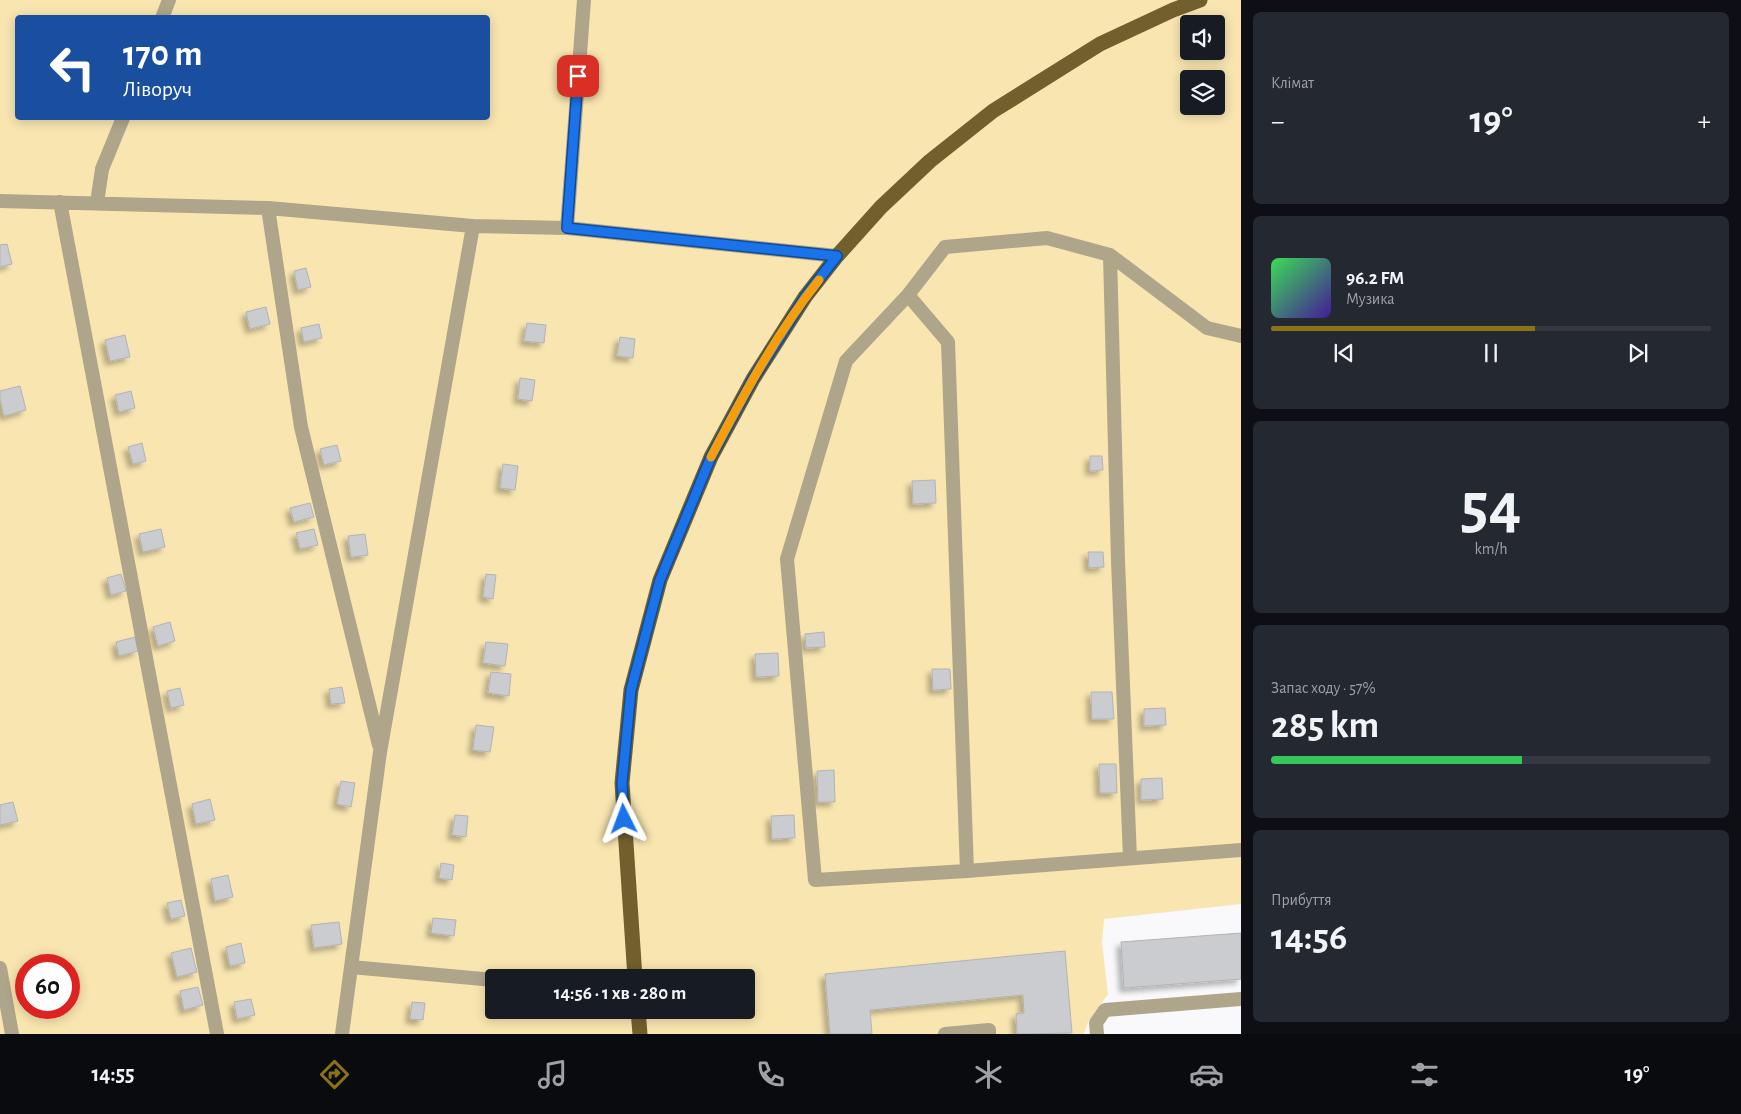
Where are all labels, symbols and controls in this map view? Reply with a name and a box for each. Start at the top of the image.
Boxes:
map controls [1180,15,1225,115]
button: sound [1180,15,1225,60]
icon: left [40,35,105,100]
text: 170 m [123,37,203,72]
pin [557,55,599,97]
icon: arrive [564,62,592,90]
button: layers [1180,70,1225,115]
text: Клімат [1271,75,1314,91]
text: Ліворуч [123,78,192,100]
text: 19° [1469,102,1513,140]
text: − [1271,108,1284,136]
text: + [1698,108,1711,136]
text: 96.2 FM [1346,269,1404,288]
text: Музика [1346,291,1395,307]
icon: previous [1330,339,1358,367]
icon: pause [1477,339,1505,367]
icon: next [1624,339,1652,367]
text: 54 [1461,475,1521,540]
text: km/h [1474,541,1508,557]
text: Запас ходу · 57% [1271,680,1376,696]
text: 285 km [1271,707,1379,745]
position arrow [597,792,649,844]
text: Прибуття [1271,892,1332,908]
text: 14:56 [1271,919,1347,957]
speed limit sign: 60 [15,954,80,1019]
text: 14:56 · 1 хв · 280 m [554,984,686,1003]
icon: directions [317,1057,352,1092]
icon: music [535,1057,570,1092]
icon: phone [753,1057,788,1092]
icon: climate [971,1057,1006,1092]
icon: car [1189,1057,1224,1092]
icon: filters [1407,1057,1442,1092]
text: 14:55 [91,1063,134,1085]
text: 19° [1624,1063,1649,1085]

